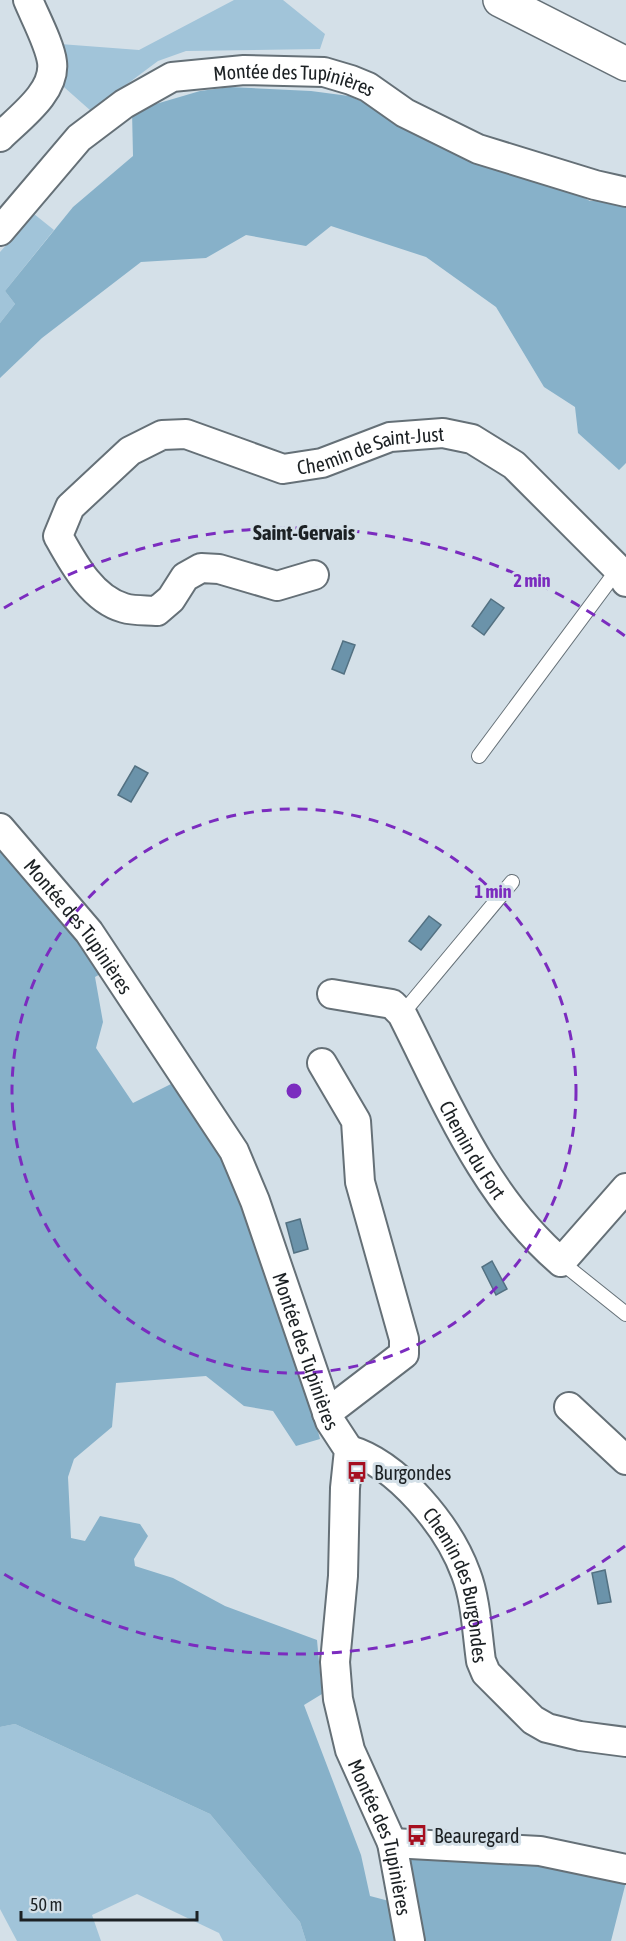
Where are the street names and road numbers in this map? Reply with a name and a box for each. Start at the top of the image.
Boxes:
street label: Montée des Tupinières [212,58,380,100]
street label: Chemin de Saint-Just [295,421,445,478]
street label: Montée des Tupinières [20,854,138,998]
street label: Chemin du Fort [435,1097,511,1203]
street label: Montée des Tupinières [269,1269,344,1434]
street label: Chemin des Burgondes [419,1503,493,1664]
street label: Montée des Tupinières [344,1755,417,1917]

